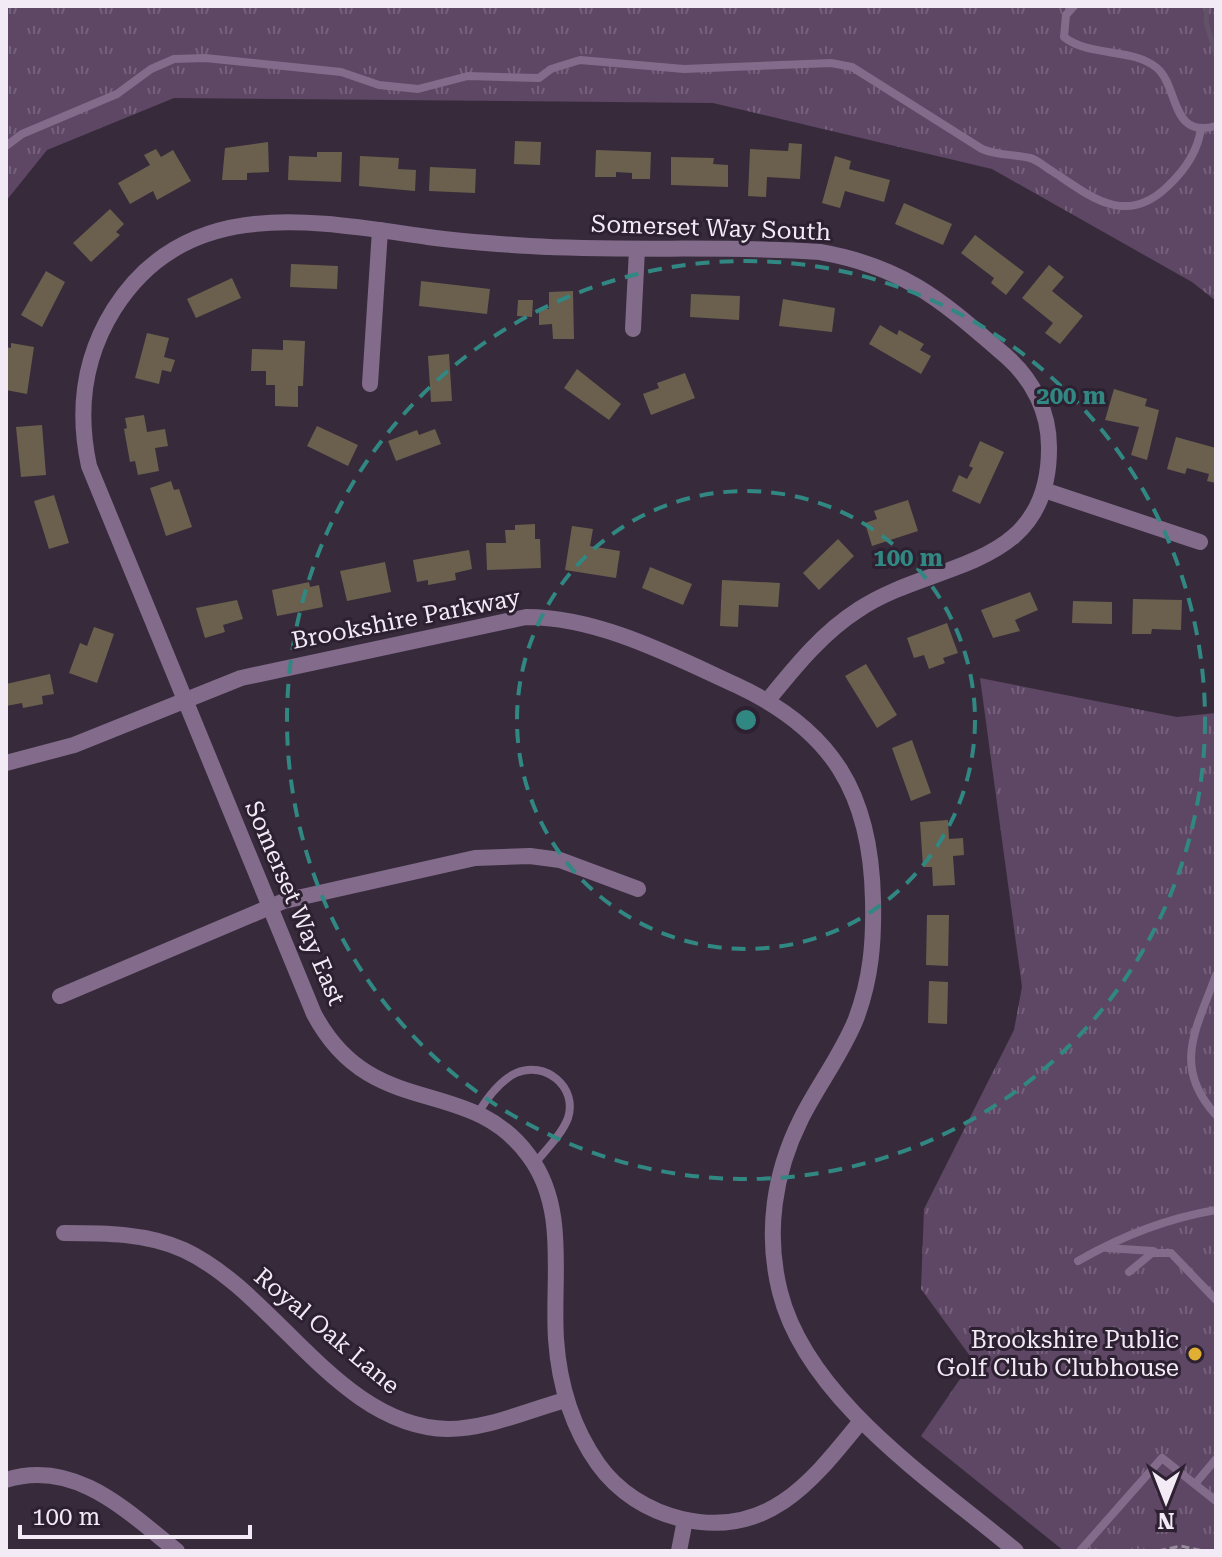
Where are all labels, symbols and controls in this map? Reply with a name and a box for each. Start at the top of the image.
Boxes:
street label: Somerset Way South [591,210,831,246]
text: 200 m [1036,382,1106,410]
text: 100 m [873,544,943,572]
street label: Brookshire Parkway [289,583,523,655]
centre of rings [732,706,760,734]
street label: Somerset Way East [239,797,351,1009]
street label: Royal Oak Lane [249,1262,405,1400]
place label: Brookshire Public Golf Club Clubhouse [936,1326,1179,1382]
marker: Brookshire Public Golf Club Clubhouse [1186,1345,1204,1363]
north arrow [1126,1461,1206,1541]
scale bar [20,1489,250,1539]
text: 100 m [32,1503,100,1531]
text: N [1157,1508,1174,1533]

